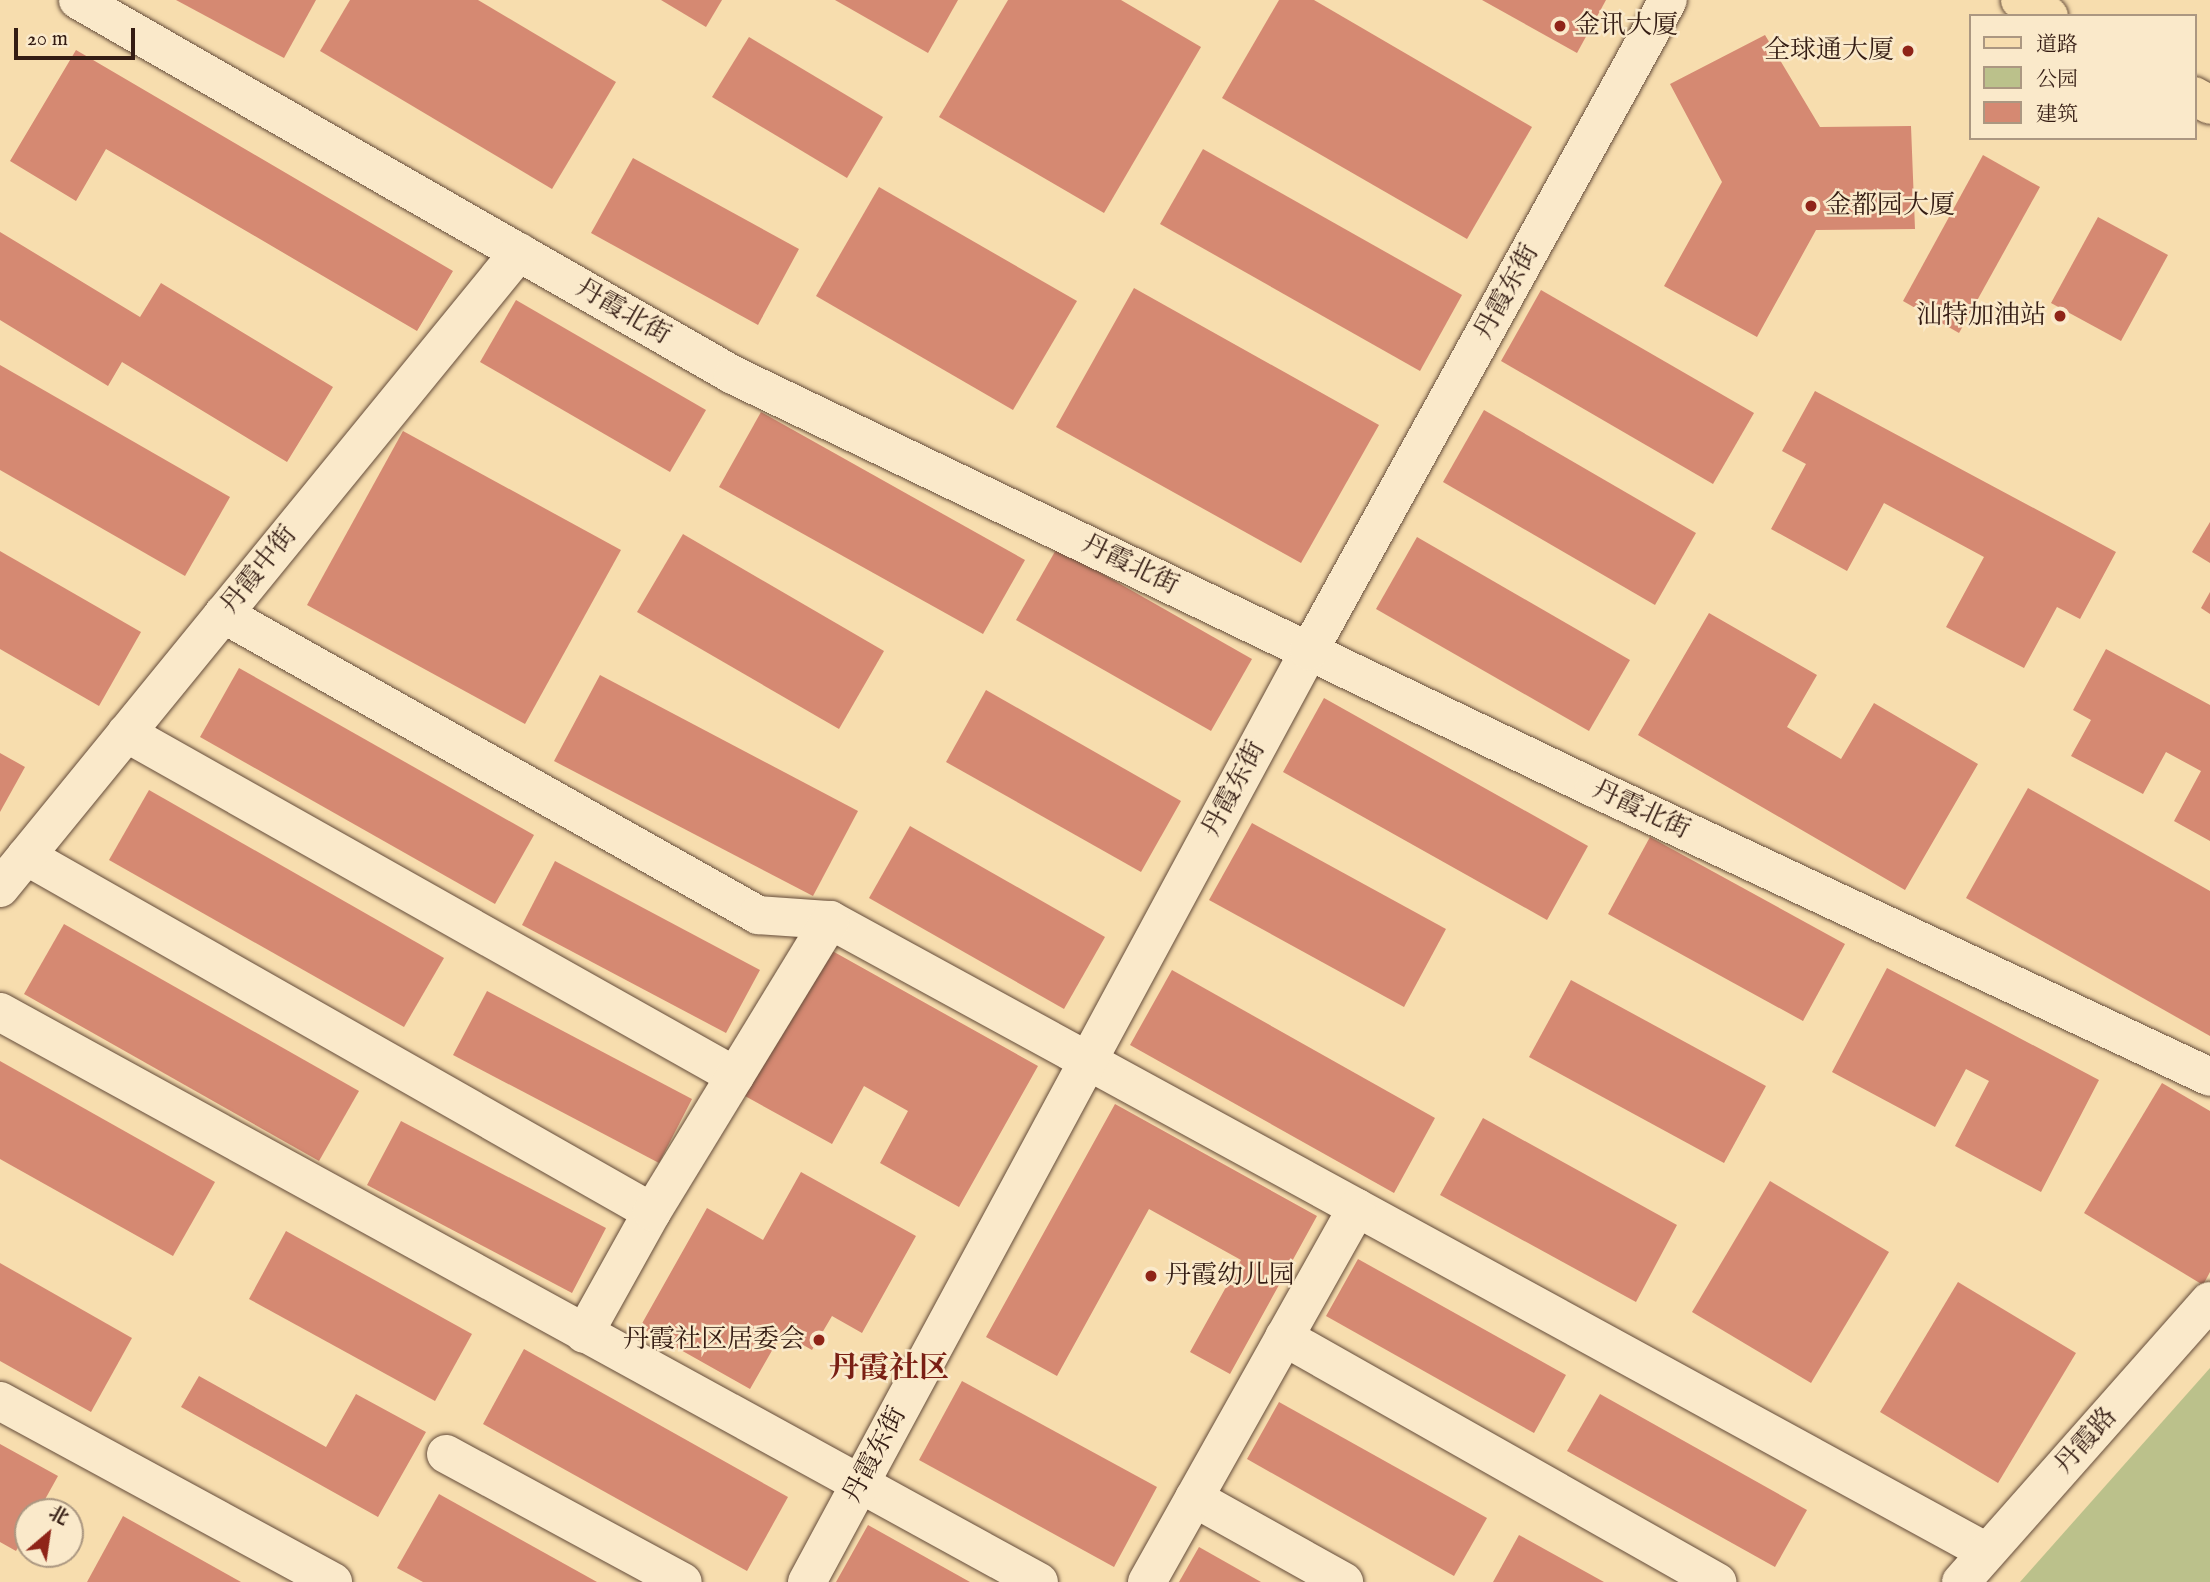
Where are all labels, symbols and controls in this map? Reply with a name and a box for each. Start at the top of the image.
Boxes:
place label: 金讯大厦 [1574,10,1678,42]
scale bar [18,14,138,58]
legend [1968,14,2196,140]
marker: 金讯大厦 [1552,18,1568,34]
text: 20 m [27,26,68,53]
text: 道路 [2036,32,2078,59]
place label: 全球通大厦 [1764,35,1894,67]
marker: 全球通大厦 [1900,43,1916,59]
text: 公园 [2036,67,2078,94]
text: 建筑 [2036,102,2078,129]
place label: 金都园大厦 [1825,190,1955,222]
marker: 金都园大厦 [1803,198,1819,214]
street label: 丹霞东街 [1468,239,1546,345]
street label: 丹霞北街 [570,272,676,352]
place label: 汕特加油站 [1916,300,2046,332]
marker: 汕特加油站 [2052,308,2068,324]
street label: 丹霞中街 [214,520,304,620]
street label: 丹霞北街 [1076,528,1184,602]
street label: 丹霞东街 [1196,736,1272,842]
street label: 丹霞北街 [1587,774,1695,846]
place label: 丹霞幼儿园 [1165,1260,1295,1292]
marker: 丹霞幼儿园 [1143,1268,1159,1284]
place label: 丹霞社区居委会 [623,1324,805,1356]
marker: 丹霞社区居委会 [811,1332,827,1348]
district label: 丹霞社区 [829,1351,949,1387]
street label: 丹霞东街 [837,1402,913,1508]
street label: 丹霞路 [2048,1402,2124,1480]
north arrow [14,1498,84,1568]
text: 北 [44,1501,72,1531]

